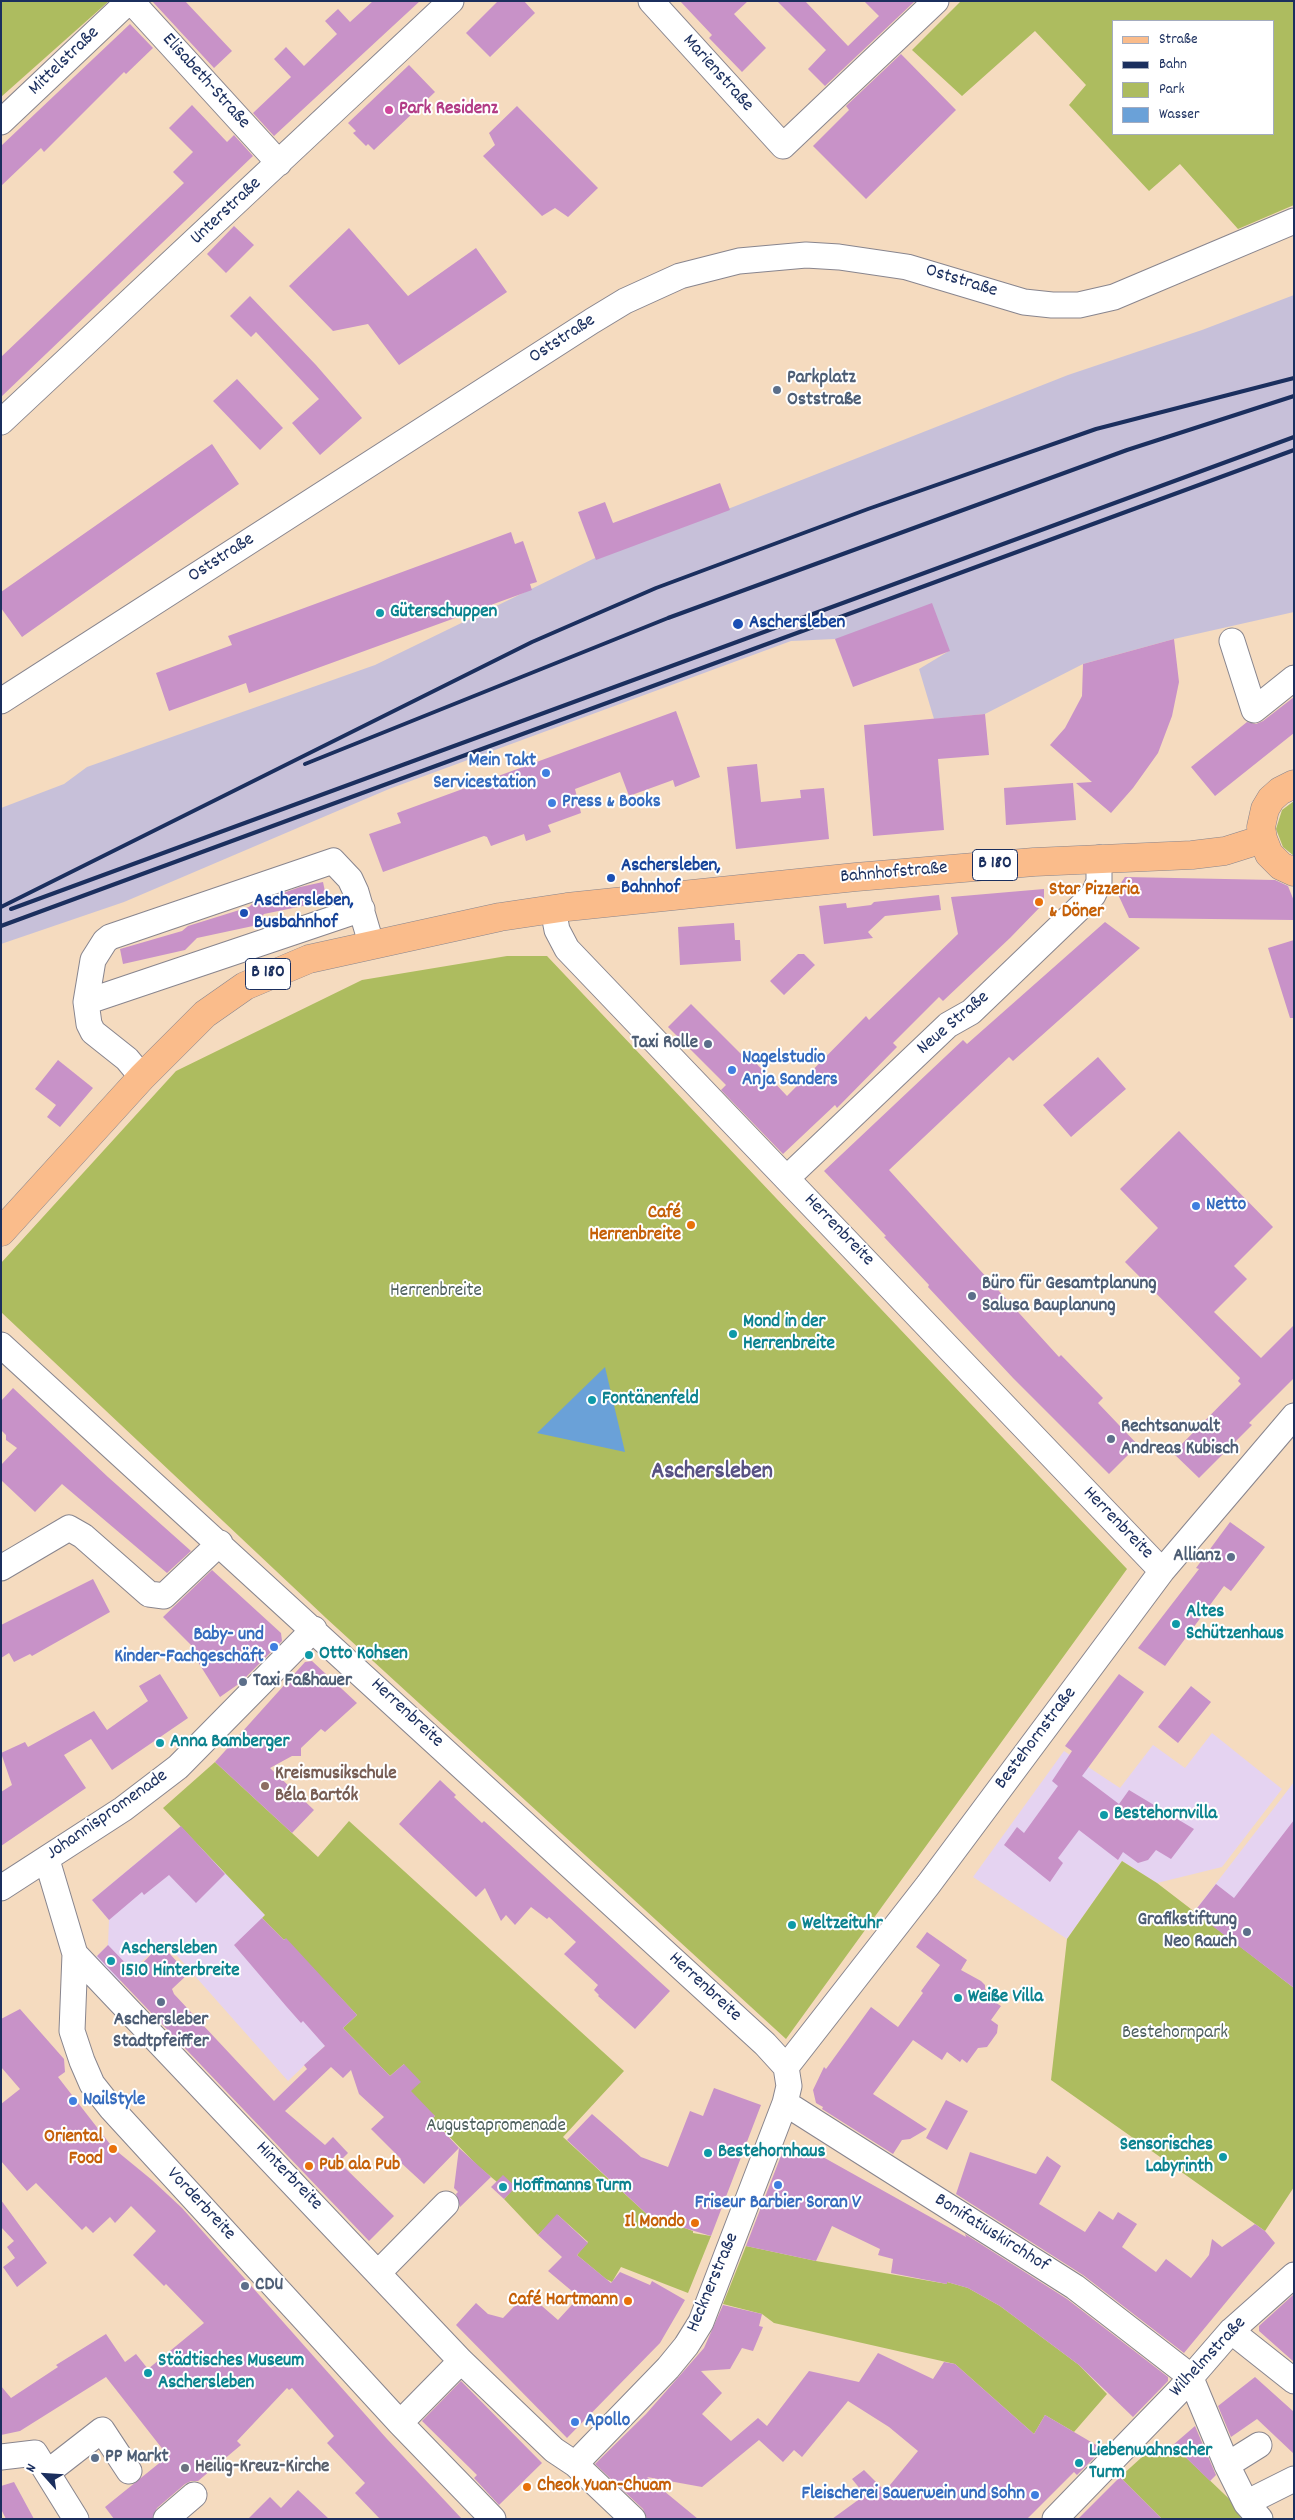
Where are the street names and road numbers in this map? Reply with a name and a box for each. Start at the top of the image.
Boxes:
street label: Mittelstraße [25,23,105,101]
street label: Elisabeth-Straße [156,29,254,135]
street label: Marienstraße [676,31,758,117]
street label: Unterstraße [187,173,267,251]
street label: Oststraße [922,260,1000,304]
street label: Oststraße [526,310,600,370]
street label: Oststraße [185,529,259,589]
road number: B 180 [972,850,1018,880]
street label: Bahnhofstraße [839,858,949,890]
road number: B 180 [246,959,290,990]
street label: Neue Straße [913,987,995,1061]
street label: Herrenbreite [798,1190,878,1272]
street label: Herrenbreite [1077,1483,1157,1565]
street label: Herrenbreite [365,1674,447,1754]
street label: Bestehornstraße [991,1683,1083,1795]
street label: Johannispromenade [43,1766,173,1866]
street label: Herrenbreite [663,1948,745,2028]
street label: Hinterbreite [250,2138,326,2216]
street label: Vorderbreite [160,2164,240,2246]
street label: Bonifatiuskirchhof [930,2190,1052,2278]
street label: Hecknerstraße [683,2230,745,2336]
street label: Wilhelmstraße [1166,2313,1252,2403]

